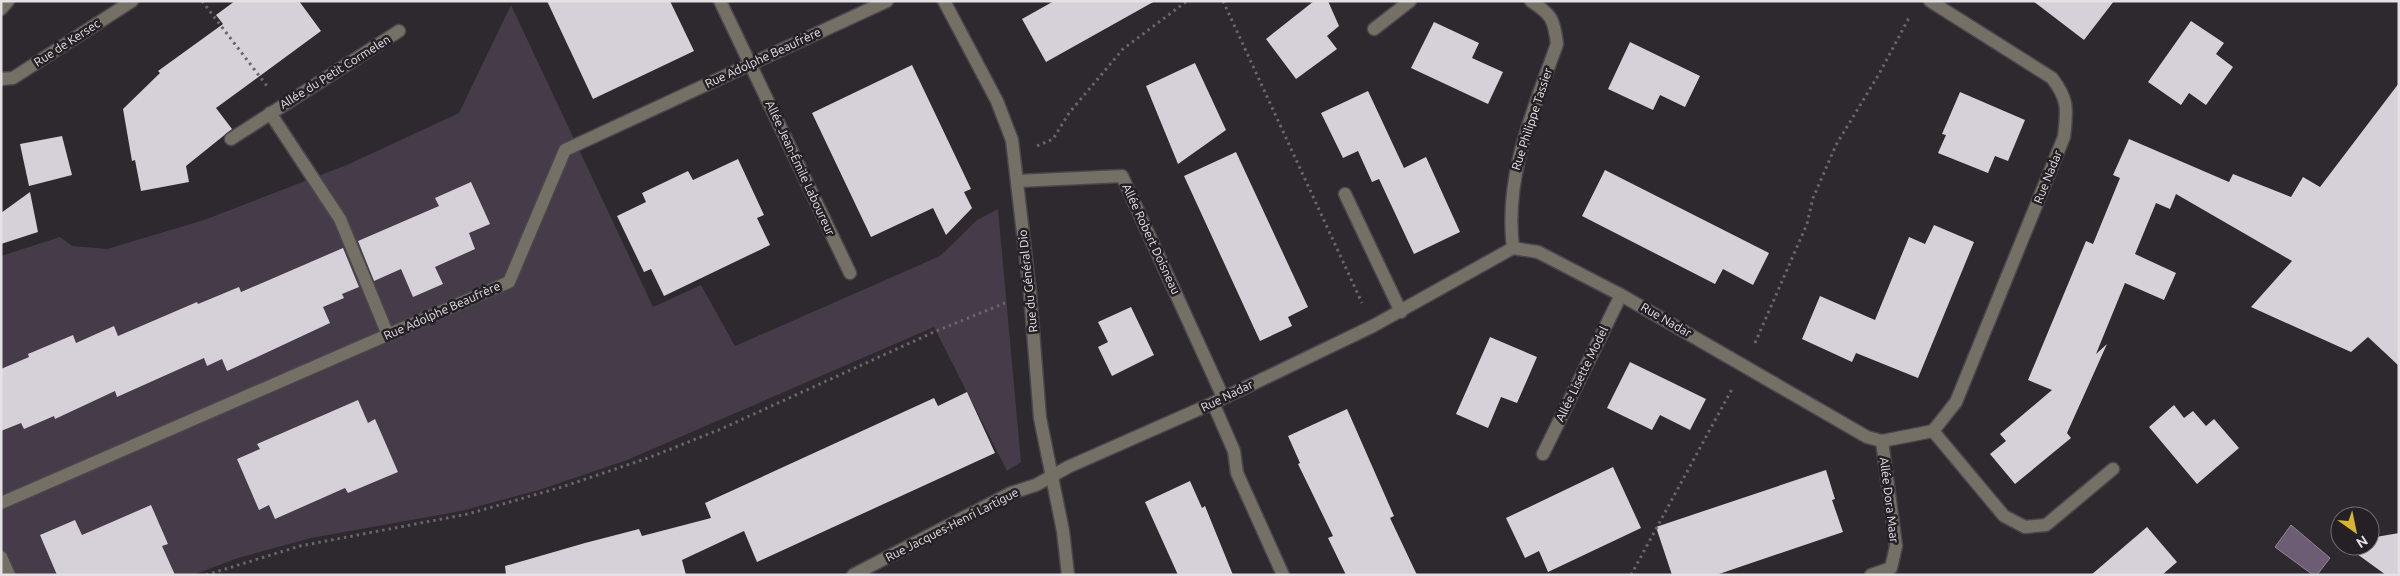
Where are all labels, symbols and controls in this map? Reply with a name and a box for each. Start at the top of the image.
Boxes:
street label: Rue de Kersec [31,16,102,69]
street label: Rue Adolphe Beaufrère [703,25,823,90]
street label: Allée du Petit Cormelen [277,32,392,111]
street label: Rue Philippe Tassier [1509,66,1554,172]
street label: Allée Jean-Émile Laboureur [763,98,838,238]
street label: Rue Nadar [2031,148,2064,205]
street label: Allée Robert Doisneau [1120,182,1183,296]
street label: Rue du Général Dio [1016,229,1039,333]
street label: Rue Adolphe Beaufrère [382,279,502,342]
street label: Rue Nadar [1639,300,1694,339]
street label: Allée Lisette Model [1553,324,1610,423]
street label: Rue Nadar [1199,377,1255,414]
street label: Allée Dora Maar [1878,456,1901,544]
street label: Rue Jacques-Henri Lartigue [883,485,1020,564]
north arrow [2330,506,2380,556]
text: N [2353,532,2371,551]

